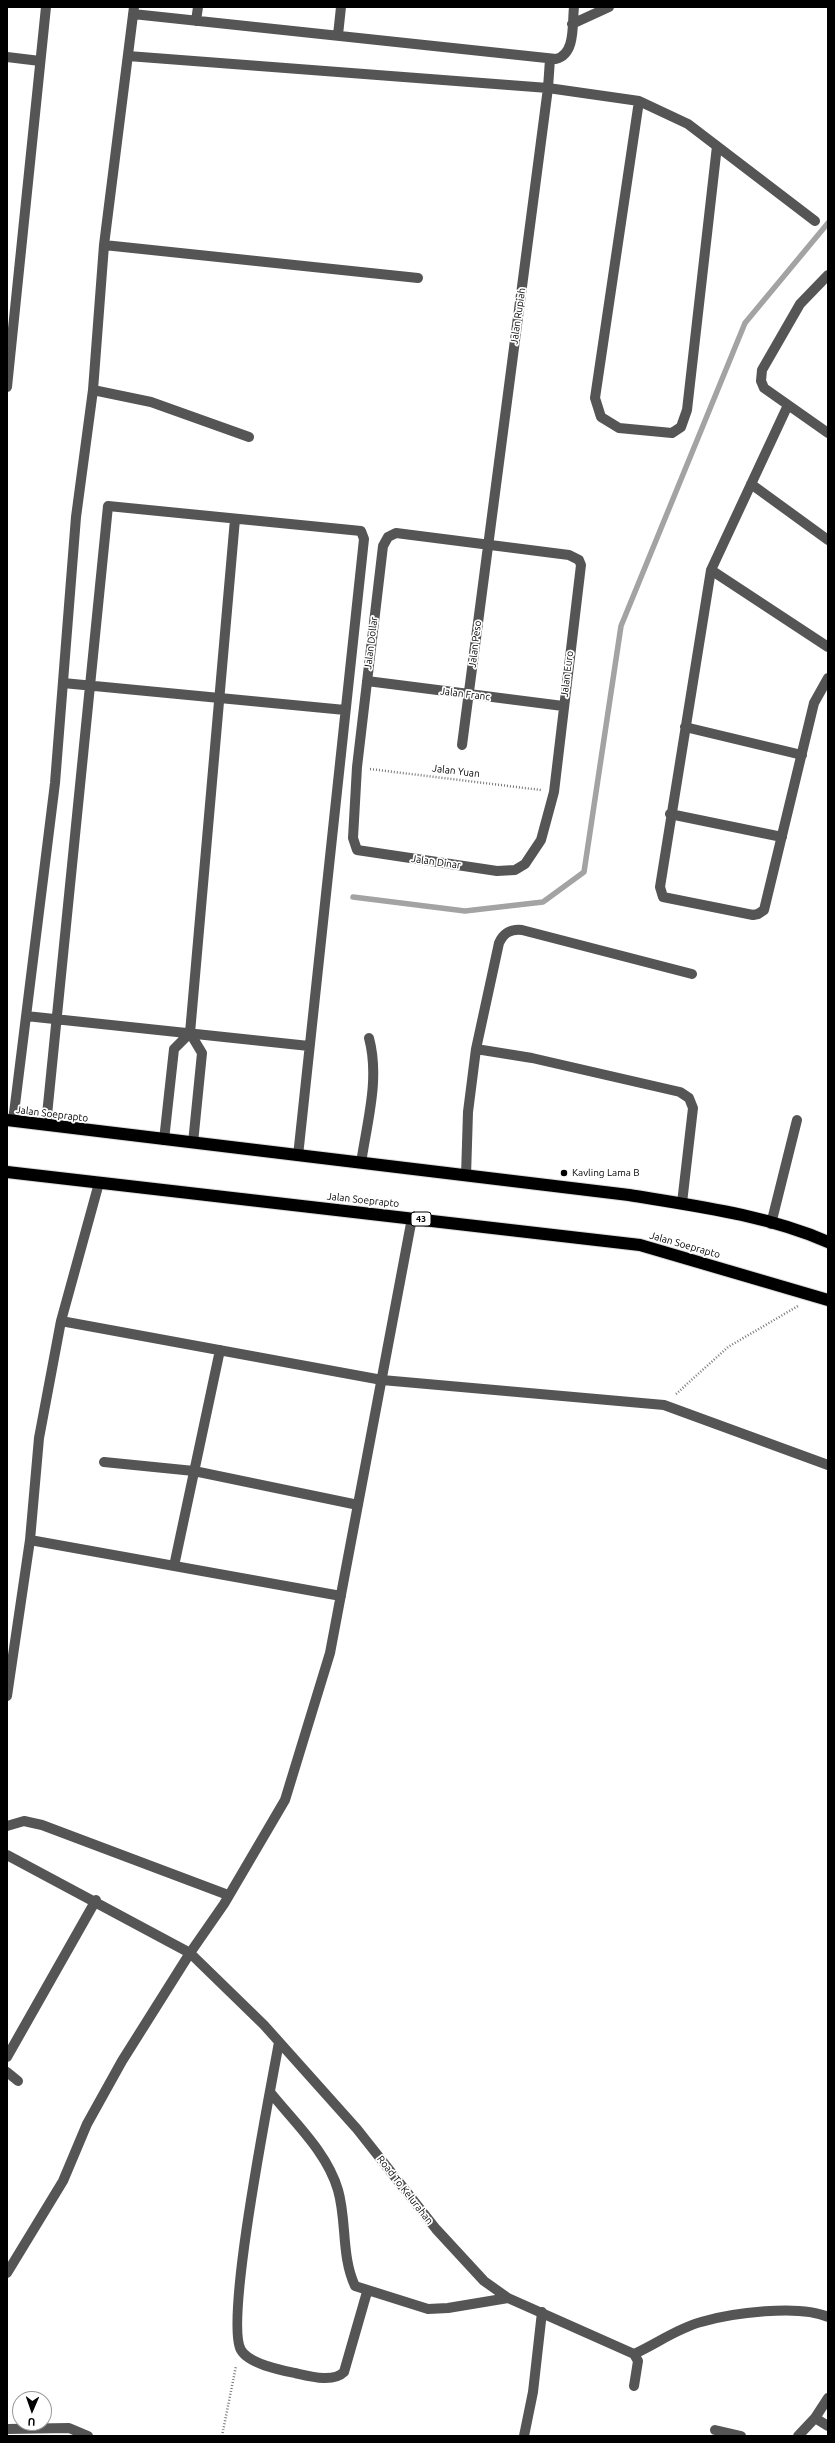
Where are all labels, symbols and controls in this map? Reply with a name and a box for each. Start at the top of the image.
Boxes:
street label: Jalan Rupiah [508,287,528,345]
street label: Jalan Dollar [362,616,380,670]
street label: Jalan Peso [466,620,484,668]
street label: Jalan Euro [558,650,576,698]
street label: Jalan Franc [439,685,491,703]
street label: Jalan Yuan [431,762,481,780]
street label: Jalan Dinar [410,853,462,871]
street label: Jalan Soeprapto [15,1104,89,1124]
place label: Kavling Lama B [572,1167,640,1179]
marker: Kavling Lama B [559,1168,569,1178]
street label: Jalan Soeprapto [326,1190,400,1210]
road number: 43 [411,1212,431,1226]
street label: Jalan Soeprapto [648,1229,722,1261]
street label: Road To Kelurahan [374,2153,436,2227]
north arrow [12,2391,52,2431]
text: U [28,2416,36,2428]

